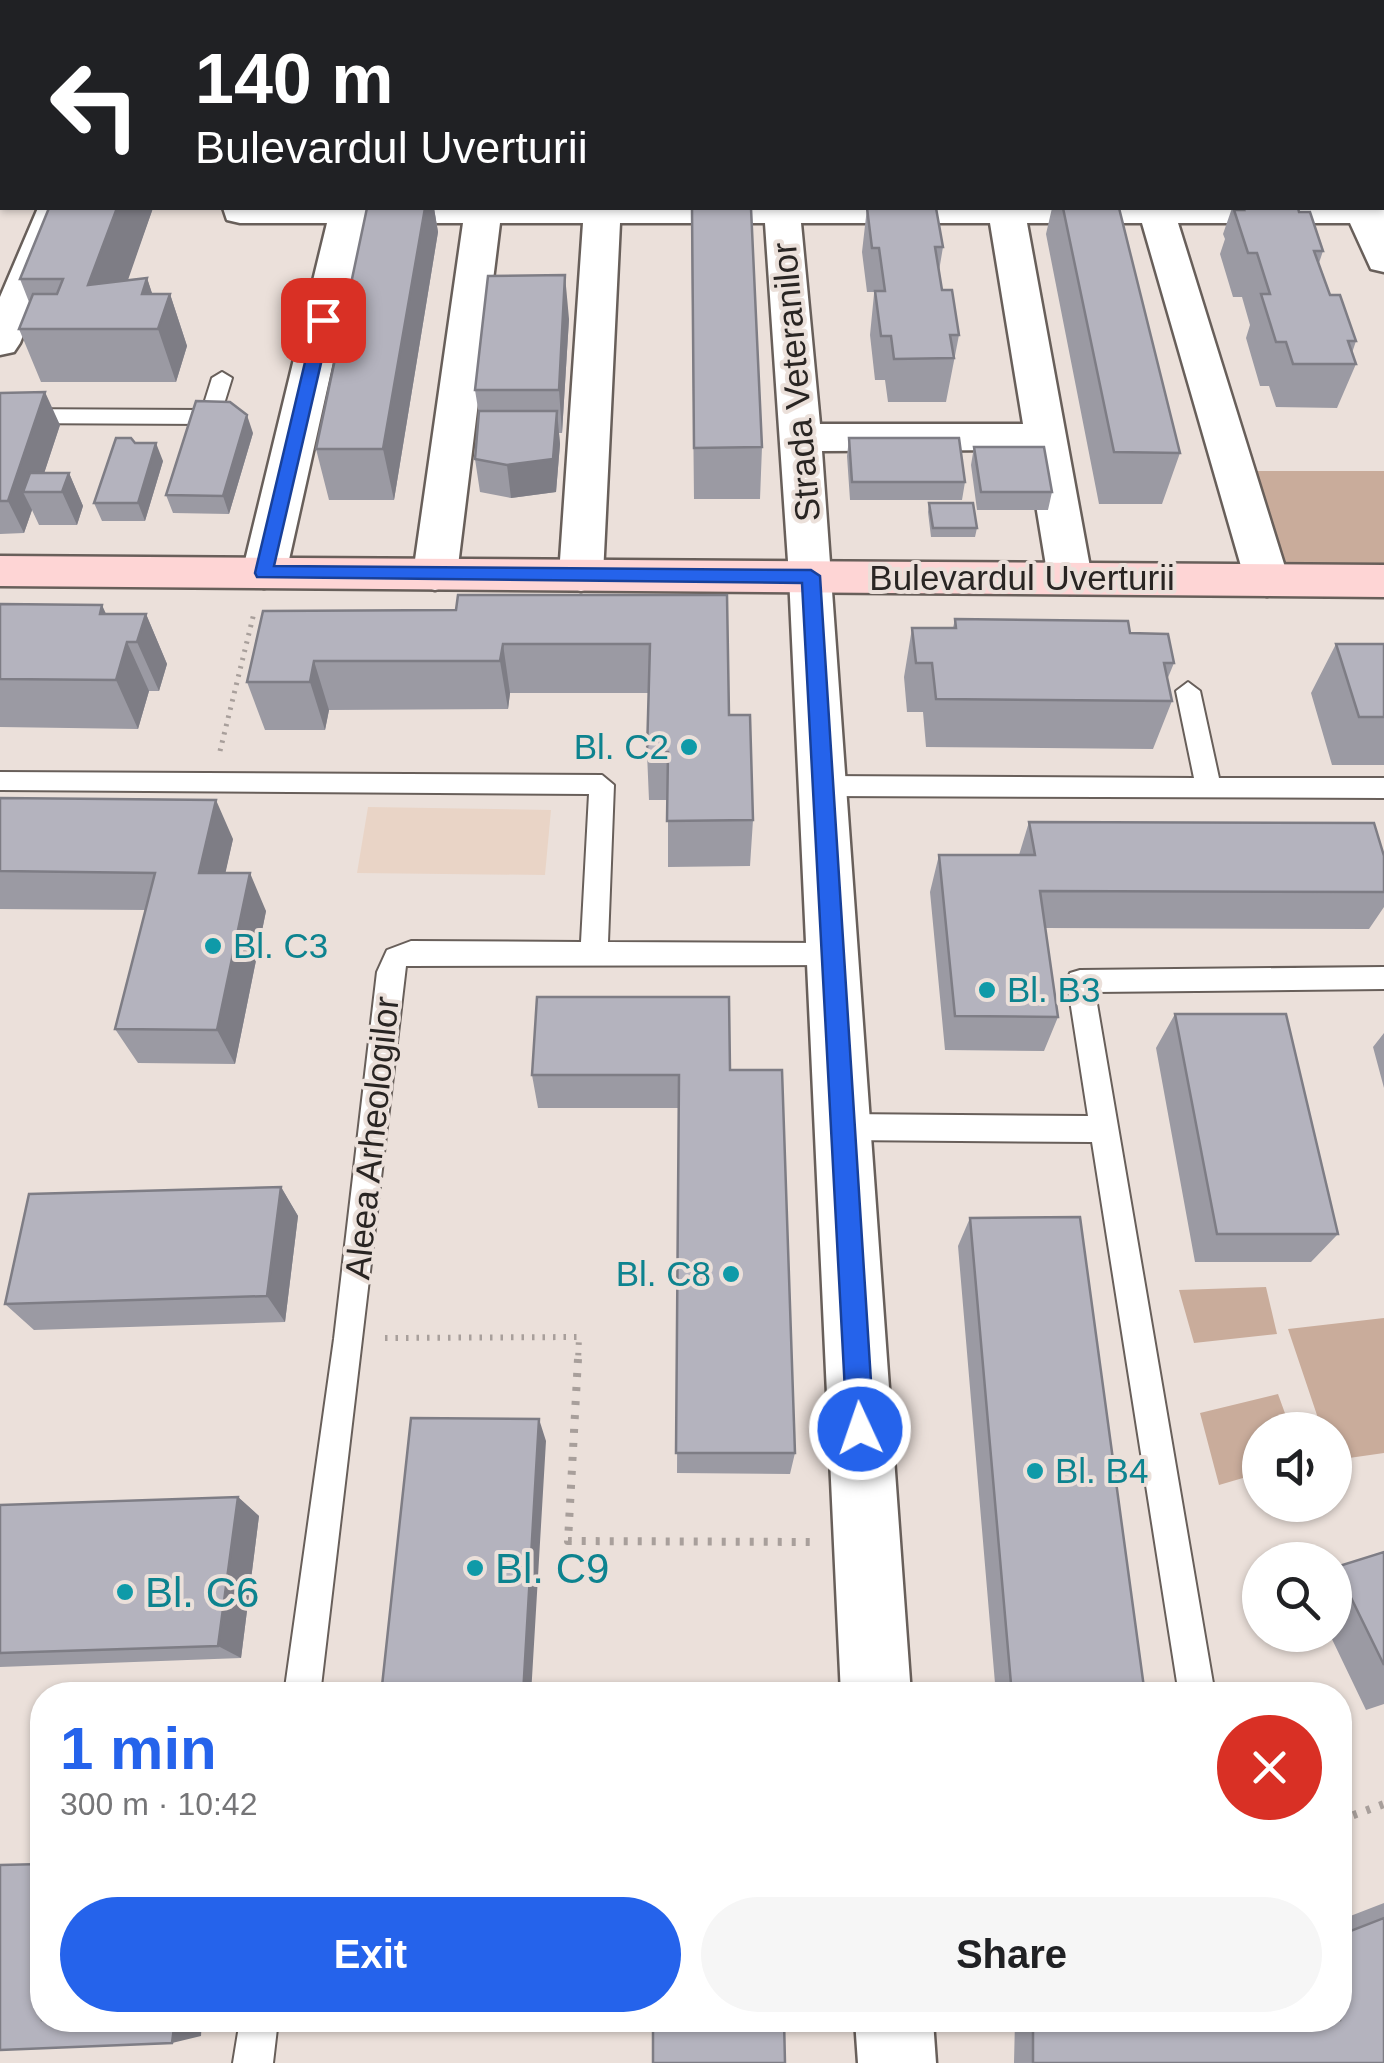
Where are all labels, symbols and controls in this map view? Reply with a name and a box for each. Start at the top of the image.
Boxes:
icon: left [30,40,160,170]
text: 140 m [195,40,393,118]
text: Bulevardul Uverturii [195,122,588,173]
street label: Strada Veteranilor [764,240,827,523]
pin [281,278,366,363]
icon: arrive [296,293,351,348]
street label: Bulevardul Uverturii [869,558,1175,597]
place label: Bl. C2 [574,727,669,766]
marker: Bl. C2 [678,736,700,758]
place label: Bl. C3 [233,926,328,965]
marker: Bl. C3 [202,935,224,957]
place label: Bl. B3 [1007,970,1100,1009]
marker: Bl. B3 [976,979,998,1001]
street label: Aleea Arheologilor [337,994,406,1281]
place label: Bl. C8 [616,1254,711,1293]
marker: Bl. C8 [720,1263,742,1285]
position arrow [808,1377,912,1481]
map controls [1242,1412,1352,1652]
button: sound [1242,1412,1352,1522]
place label: Bl. B4 [1055,1451,1148,1490]
marker: Bl. B4 [1024,1460,1046,1482]
button: search [1242,1542,1352,1652]
place label: Bl. C9 [495,1545,609,1592]
marker: Bl. C9 [464,1557,486,1579]
place label: Bl. C6 [145,1569,259,1616]
marker: Bl. C6 [114,1581,136,1603]
text: 1 min [60,1715,217,1782]
button: close [1217,1715,1322,1820]
text: 300 m · 10:42 [60,1786,257,1822]
button: Exit [60,1897,681,2012]
button: Share [701,1897,1322,2012]

